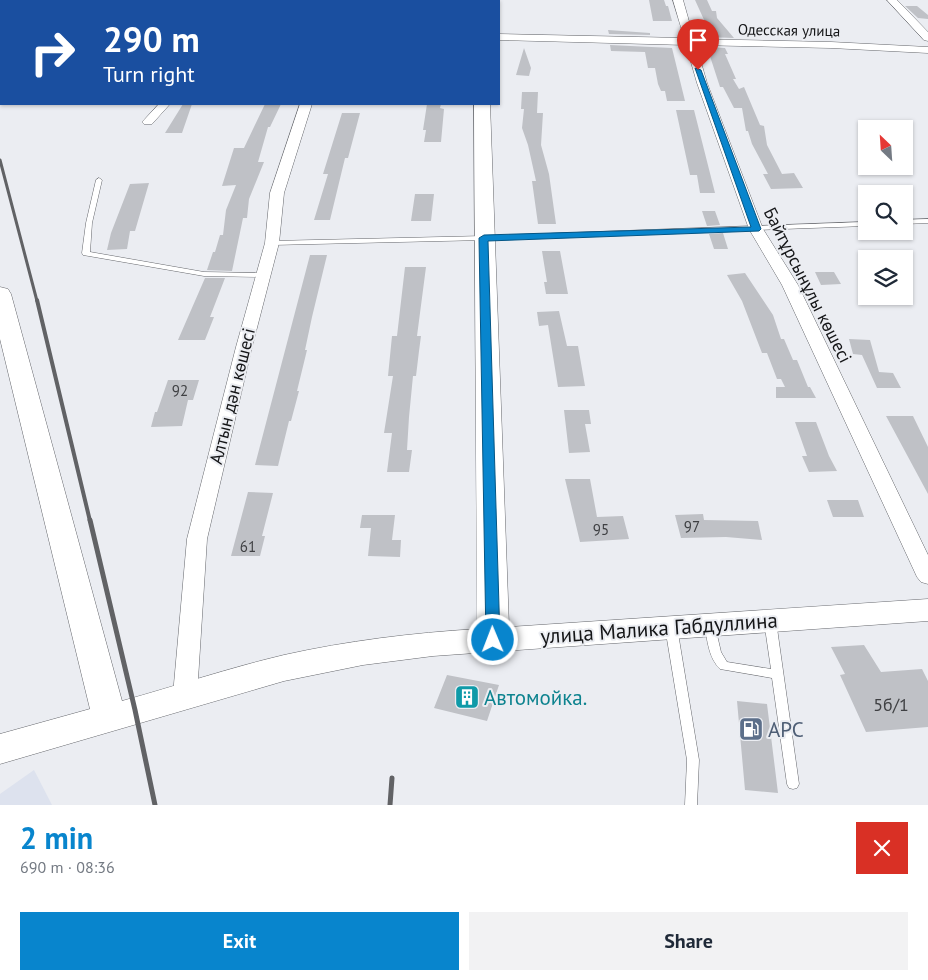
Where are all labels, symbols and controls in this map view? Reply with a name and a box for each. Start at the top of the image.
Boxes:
text: 290 m [103,16,200,62]
pin [677,19,719,70]
icon: right [20,20,85,85]
street label: Одесская улица [738,20,840,40]
icon: arrive [684,26,712,54]
text: Turn right [103,60,195,88]
north arrow [858,120,912,175]
map controls [858,120,913,305]
button: search [858,185,913,240]
street label: Байтұрсынұлы көшесі [759,203,857,367]
button: layers [858,250,913,305]
street label: Алтын дән көшесі [204,325,260,467]
house number: 92 [172,381,188,400]
house number: 97 [684,517,700,536]
house number: 95 [593,520,609,539]
house number: 61 [240,537,256,556]
street label: улица Малика Габдуллина [539,606,779,650]
position arrow [466,613,518,665]
building icon: Автомойка. [454,684,480,710]
place label: Автомойка. [484,684,587,711]
house number: 5б/1 [873,693,909,716]
fuel station icon: АРС [738,716,764,742]
place label: АРС [768,716,804,743]
text: 2 min [20,818,93,857]
button: close [856,822,908,874]
text: 690 m · 08:36 [20,857,115,877]
button: Exit [20,912,459,970]
button: Share [469,912,908,970]

